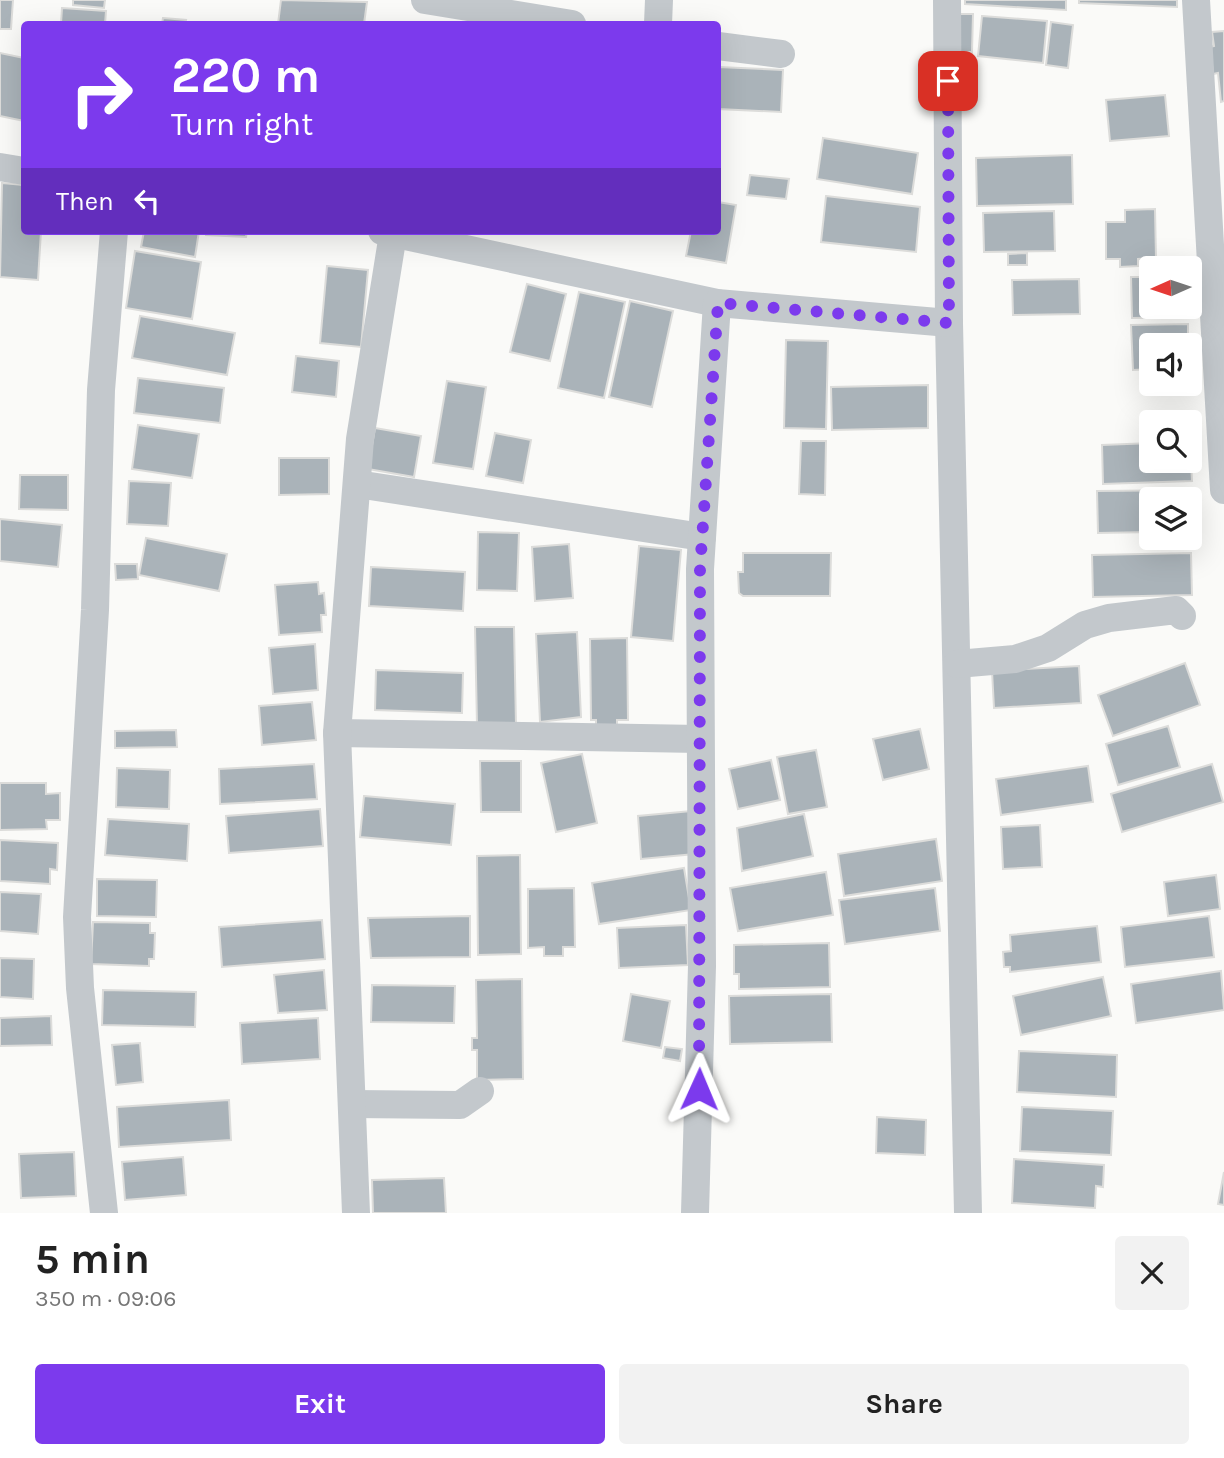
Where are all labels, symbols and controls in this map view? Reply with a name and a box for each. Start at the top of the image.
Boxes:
text: 220 m [171,47,320,104]
icon: right [56,49,147,140]
pin [918,51,978,111]
icon: arrive [929,62,967,100]
text: Turn right [171,106,313,143]
icon: left [128,182,166,220]
text: Then [56,186,114,217]
north arrow [1139,256,1202,318]
map controls [1139,256,1202,550]
button: sound [1139,333,1202,396]
button: search [1139,410,1202,473]
button: layers [1139,487,1202,550]
position arrow [662,1052,736,1126]
text: 5 min [35,1234,150,1284]
button: close [1115,1236,1189,1310]
text: 350 m · 09:06 [35,1285,176,1312]
button: Exit [35,1364,605,1444]
button: Share [619,1364,1189,1444]

